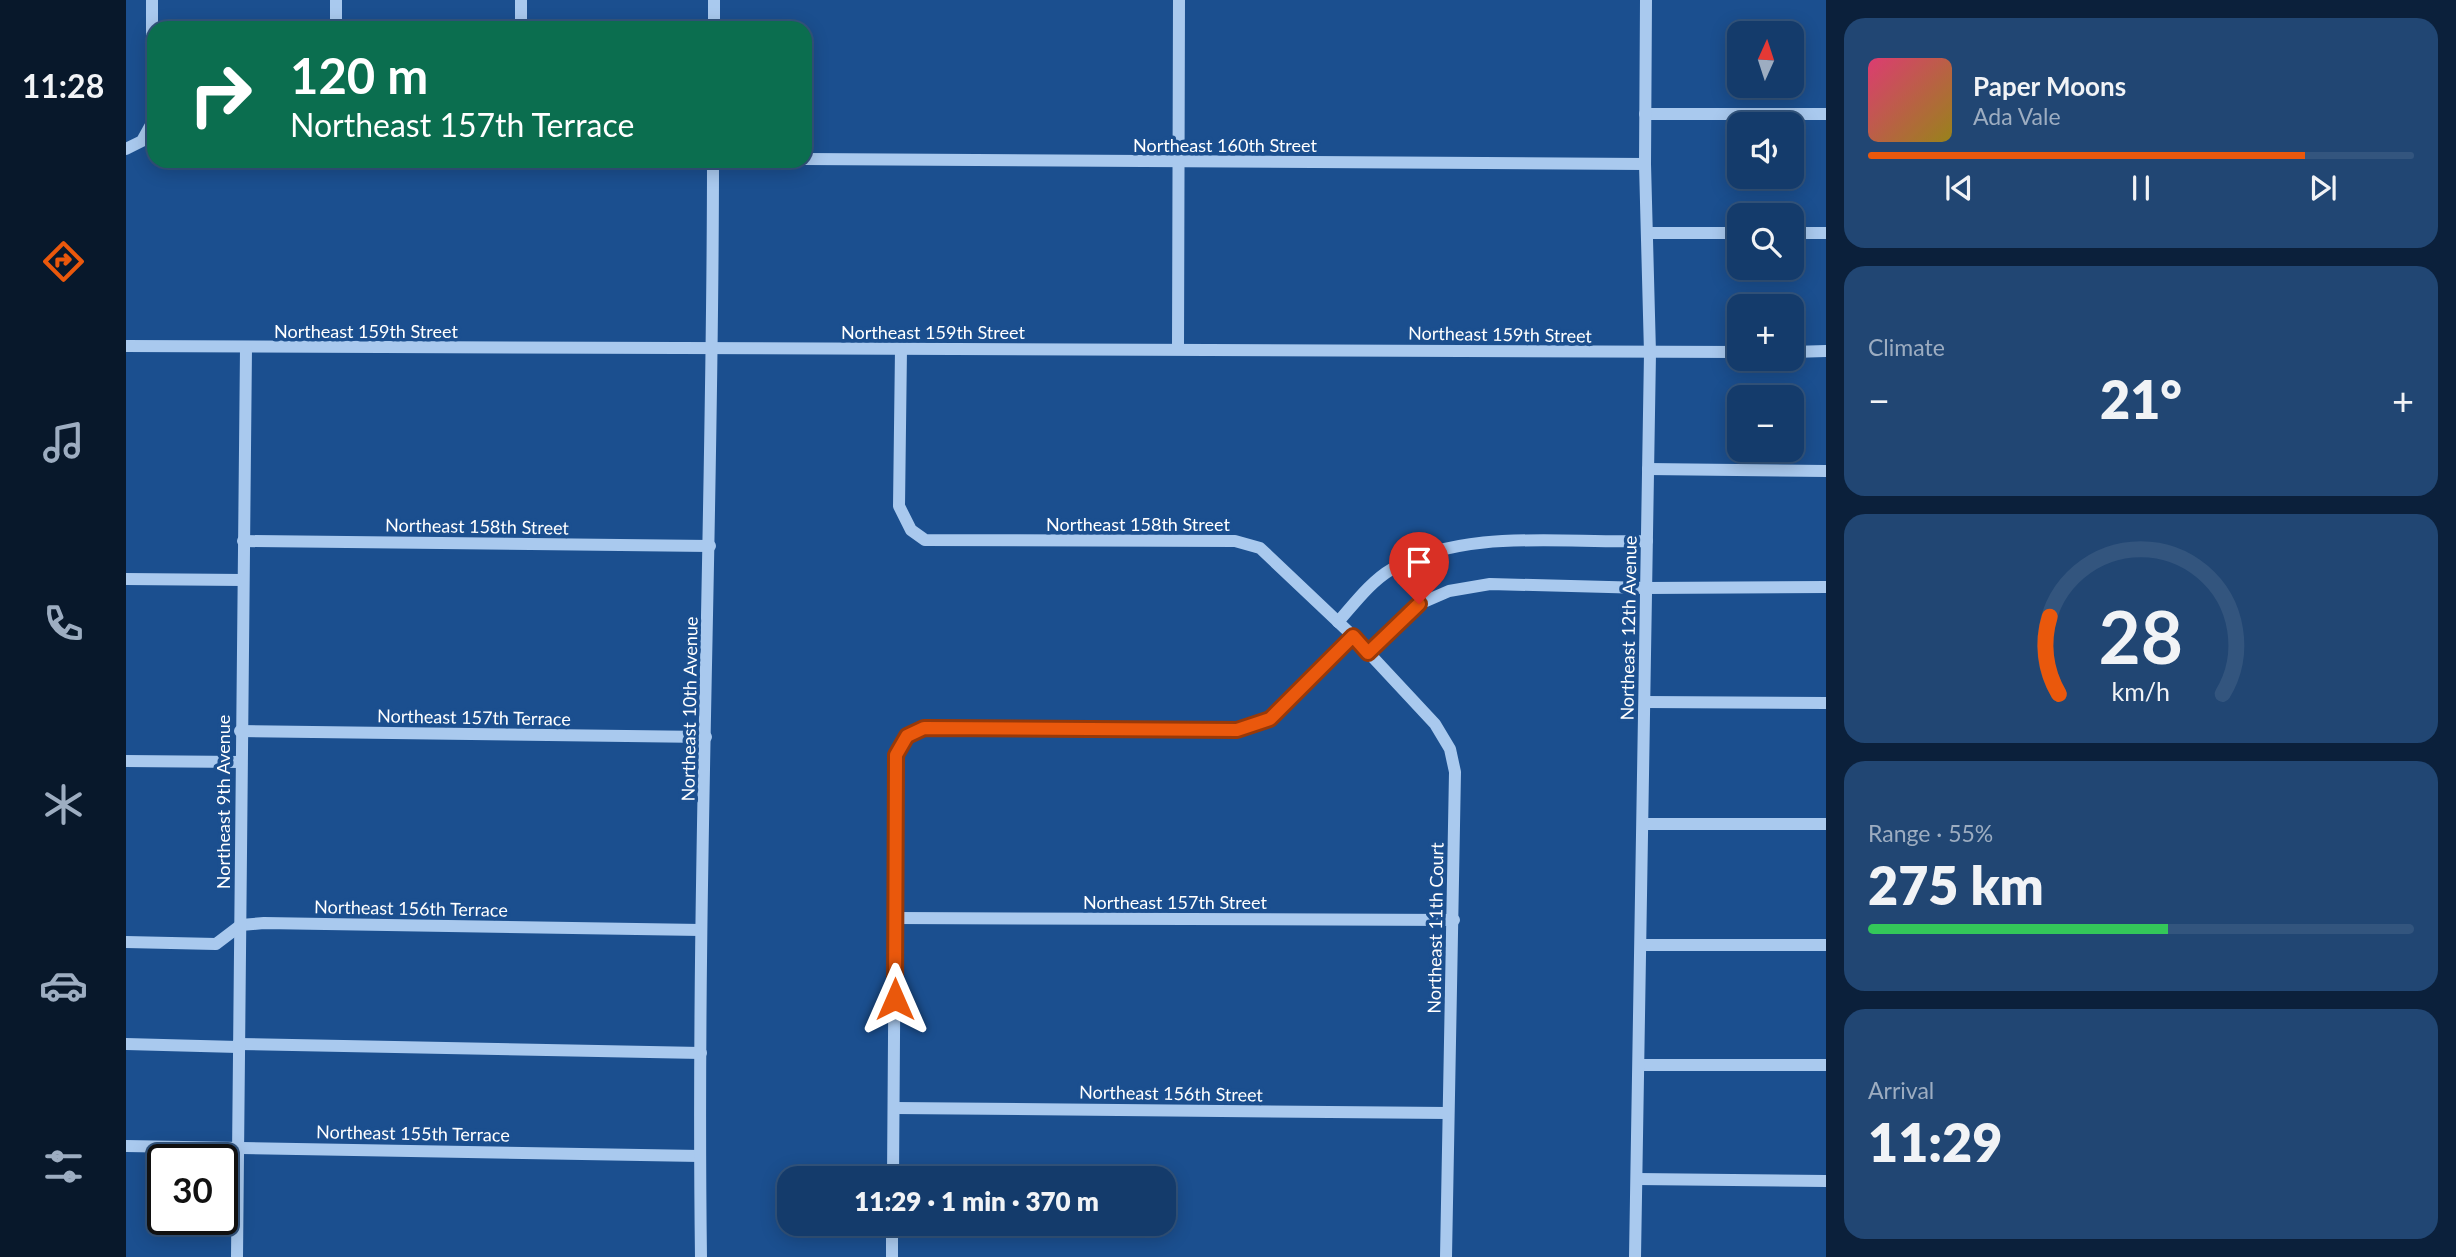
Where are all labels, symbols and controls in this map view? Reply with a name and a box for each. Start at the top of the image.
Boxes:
north arrow [1727,21,1804,98]
map controls [1727,21,1804,462]
text: 120 m [290,46,428,104]
icon: right [175,49,266,140]
text: 11:28 [22,66,104,105]
text: Paper Moons [1973,70,2126,102]
text: Ada Vale [1973,102,2061,130]
text: Northeast 157th Terrace [290,105,634,144]
button: sound [1727,112,1804,189]
street label: Northeast 160th Street [1133,134,1317,156]
icon: previous [1940,169,1978,207]
icon: pause [2122,169,2160,207]
icon: next [2304,169,2342,207]
button: search [1727,203,1804,280]
icon: directions [39,237,88,286]
button: + [1727,294,1804,371]
street label: Northeast 159th Street [274,320,458,342]
street label: Northeast 159th Street [841,321,1025,343]
street label: Northeast 159th Street [1408,321,1593,347]
text: Climate [1868,333,1945,361]
text: 21° [2100,368,2182,430]
text: − [1868,377,1890,423]
text: + [2392,377,2414,423]
button: − [1727,385,1804,462]
icon: music [39,418,88,467]
street label: Northeast 158th Street [385,513,570,539]
street label: Northeast 158th Street [1046,513,1230,535]
pin [1389,532,1449,604]
street label: Northeast 12th Avenue [1615,535,1641,721]
icon: arrive [1400,543,1438,581]
text: 28 [2099,593,2183,681]
icon: phone [39,599,88,648]
street label: Northeast 10th Avenue [676,616,702,802]
text: km/h [2112,676,2170,706]
street label: Northeast 157th Terrace [377,704,571,730]
street label: Northeast 9th Avenue [212,715,234,889]
icon: climate [39,780,88,829]
text: Range · 55% [1868,819,1993,847]
street label: Northeast 11th Court [1423,842,1448,1014]
text: 275 km [1868,854,2044,916]
street label: Northeast 157th Street [1083,891,1267,913]
street label: Northeast 156th Terrace [314,895,508,921]
icon: car [39,961,88,1010]
position arrow [858,962,932,1036]
text: Arrival [1868,1076,1934,1104]
street label: Northeast 156th Street [1079,1080,1264,1106]
text: 11:29 [1868,1111,2002,1173]
street label: Northeast 155th Terrace [316,1120,510,1146]
icon: filters [39,1142,88,1191]
speed limit sign: 30 [147,1144,238,1235]
text: 11:29 · 1 min · 370 m [854,1185,1099,1217]

